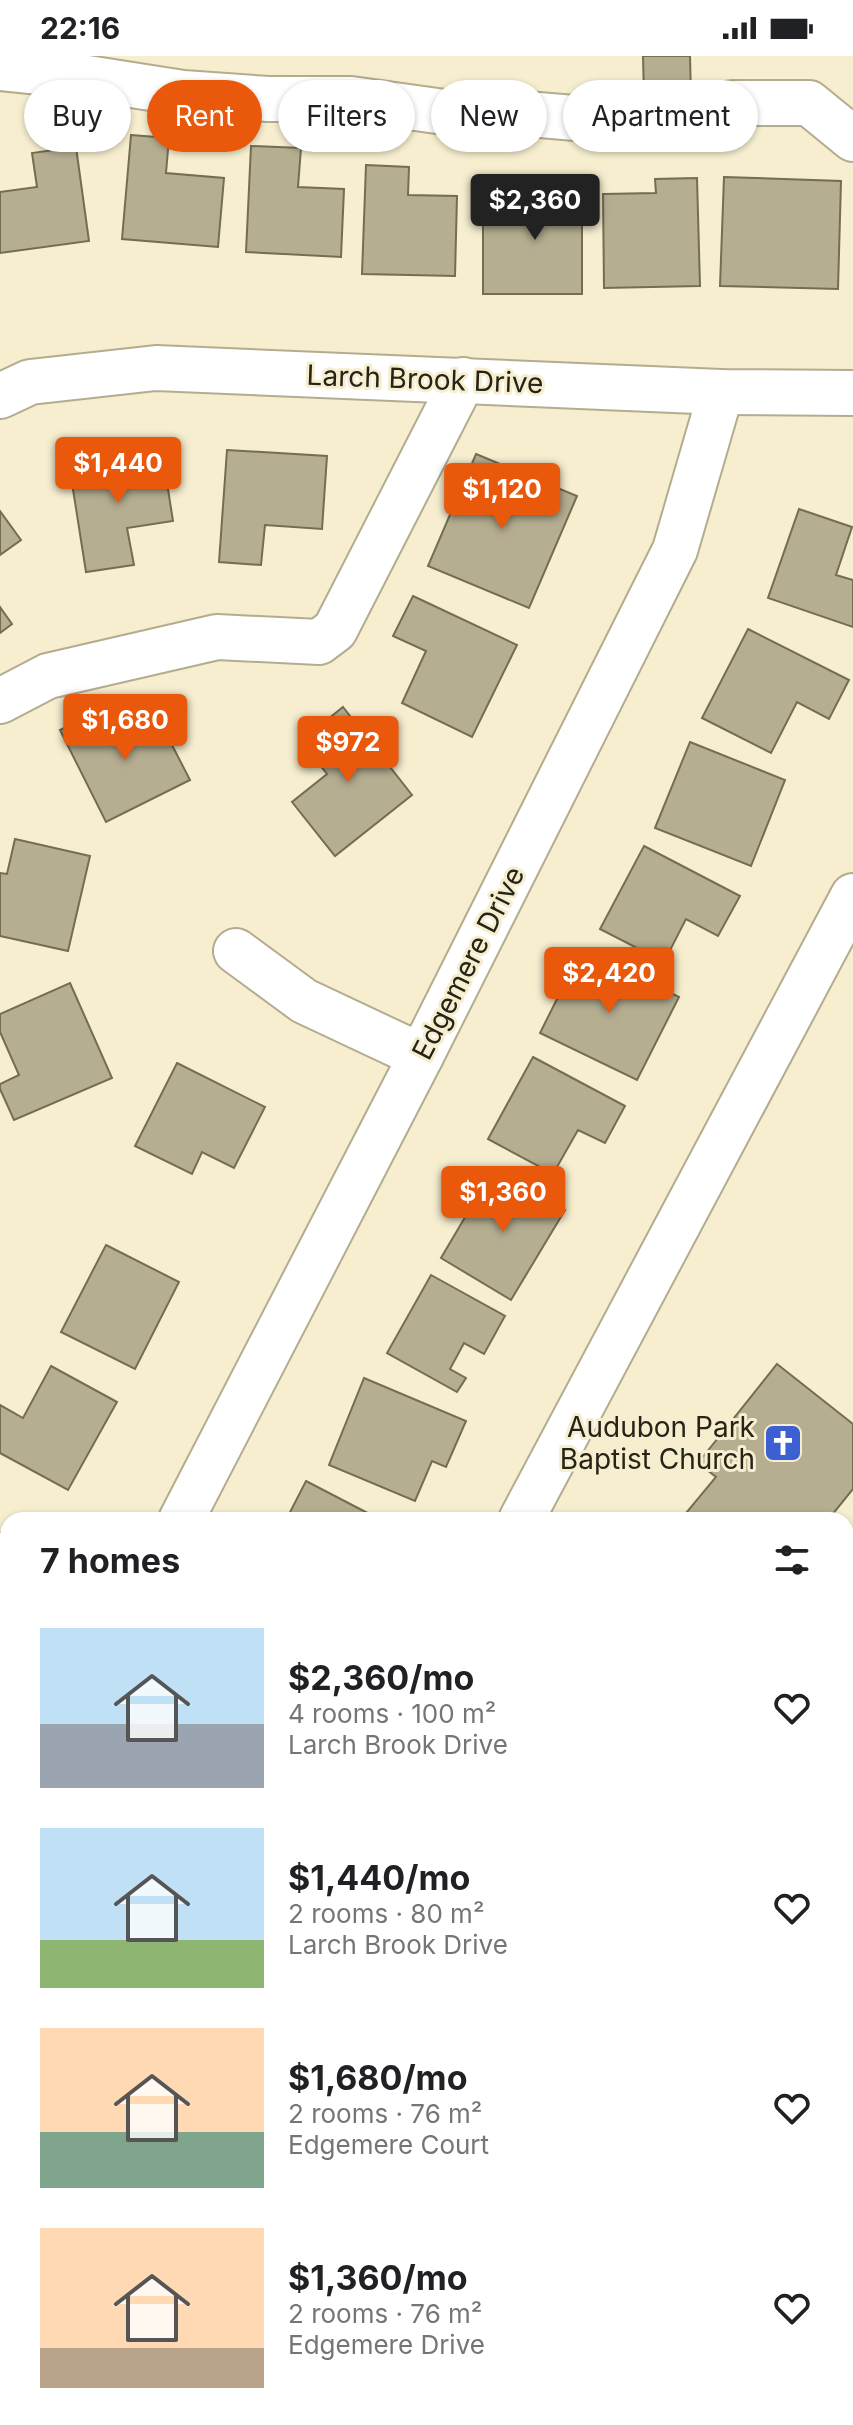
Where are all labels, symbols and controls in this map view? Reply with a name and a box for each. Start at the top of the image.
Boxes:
text: 22:16 [40,10,120,46]
chip: Buy [24,80,131,152]
chip: Rent [147,80,262,152]
chip: Filters [278,80,415,152]
chip: New [431,80,547,152]
chip: Apartment [563,80,758,152]
pin: $2,360 [470,174,600,242]
text: $2,360 [489,184,581,215]
street label: Larch Brook Drive [306,358,544,400]
pin: $1,440 [53,437,183,505]
text: $1,440 [73,447,163,478]
pin: $1,120 [437,463,567,531]
text: $1,120 [462,473,542,504]
pin: $1,680 [60,694,190,762]
text: $1,680 [81,704,169,735]
pin: $972 [301,716,395,784]
text: $972 [316,726,380,757]
street label: Edgemere Drive [405,861,531,1065]
pin: $2,420 [544,947,674,1015]
text: $2,420 [562,957,656,988]
pin: $1,360 [438,1166,568,1234]
text: $1,360 [459,1176,547,1207]
place label: Audubon Park Baptist Church [560,1410,755,1476]
church icon: Audubon Park Baptist Church [762,1422,804,1464]
icon: filters [770,1538,814,1582]
text: 7 homes [40,1540,180,1581]
text: $2,360/mo [288,1657,474,1698]
icon: home [104,1660,200,1756]
icon: heart [770,1686,814,1730]
text: 4 rooms · 100 m² [288,1698,496,1729]
text: Larch Brook Drive [288,1729,508,1760]
text: $1,440/mo [288,1857,470,1898]
icon: home [104,1860,200,1956]
icon: heart [770,1886,814,1930]
text: 2 rooms · 80 m² [288,1898,484,1929]
text: Larch Brook Drive [288,1929,508,1960]
text: $1,680/mo [288,2057,468,2098]
icon: home [104,2060,200,2156]
icon: heart [770,2086,814,2130]
text: 2 rooms · 76 m² [288,2098,482,2129]
text: Edgemere Court [288,2129,489,2160]
text: $1,360/mo [288,2257,468,2298]
icon: home [104,2260,200,2356]
icon: heart [770,2286,814,2330]
text: 2 rooms · 76 m² [288,2298,482,2329]
text: Edgemere Drive [288,2329,485,2360]

